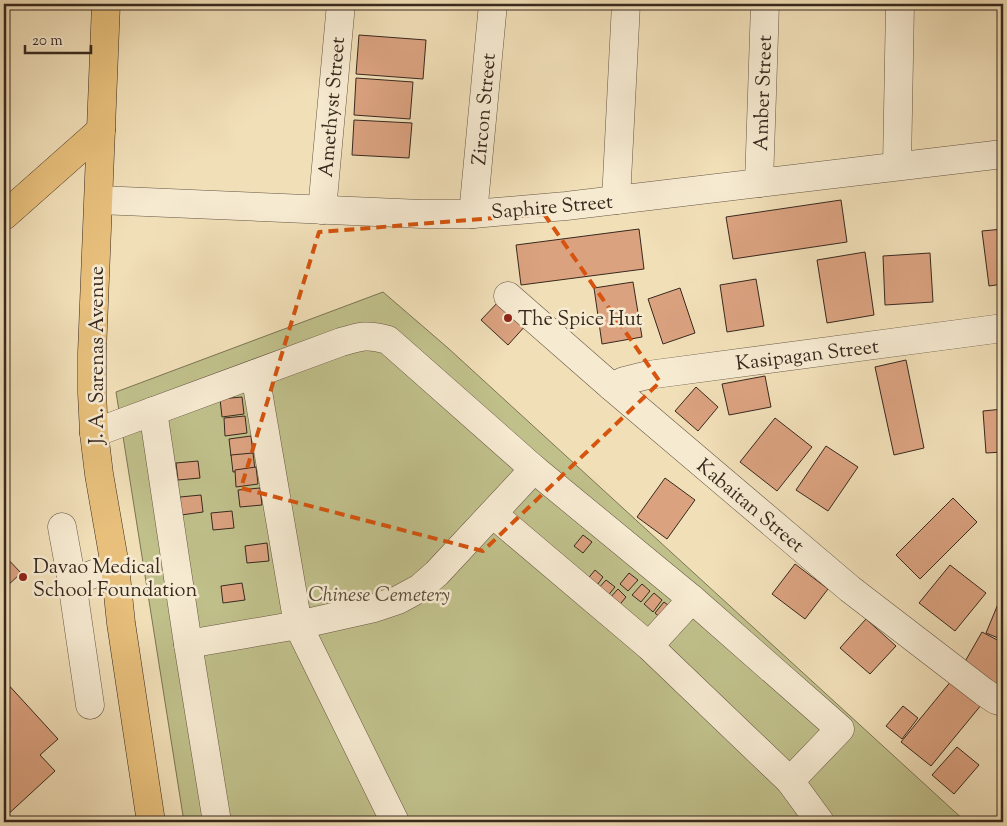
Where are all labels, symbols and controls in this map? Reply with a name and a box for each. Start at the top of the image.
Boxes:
scale bar [25,22,91,54]
text: 20 m [32,31,63,52]
street label: Amber Street [748,34,781,152]
street label: Amethyst Street [313,36,354,179]
street label: Zircon Street [466,52,505,166]
street label: Saphire Street [490,189,614,228]
street label: J. A. Sarenas Avenue [84,266,113,445]
place label: The Spice Hut [518,306,643,335]
marker: The Spice Hut [502,312,514,324]
street label: Kasipagan Street [734,333,881,380]
street label: Kabaitan Street [689,453,810,561]
place label: Davao Medical School Foundation [33,554,198,606]
marker: Davao Medical School Foundation [17,571,29,583]
park label: Chinese Cemetery [308,582,450,611]

